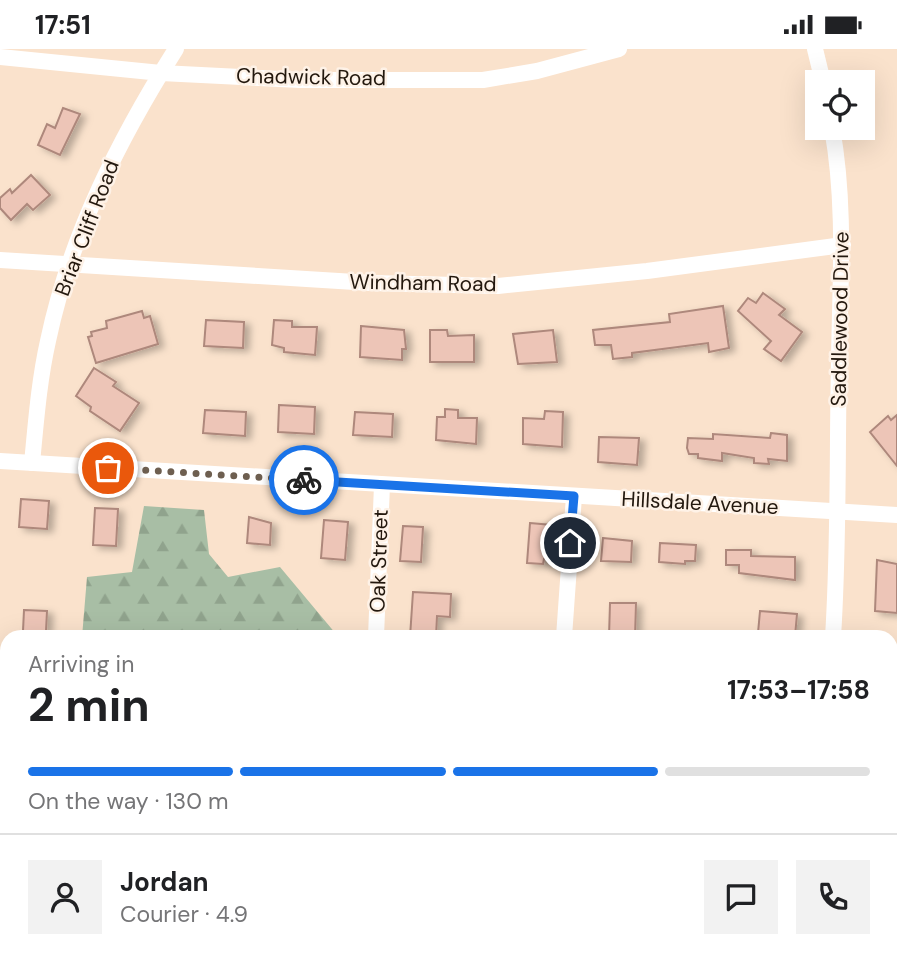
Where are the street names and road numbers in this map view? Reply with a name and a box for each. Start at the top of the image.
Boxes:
street label: Chadwick Road [236,62,386,92]
street label: Briar Cliff Road [48,156,126,300]
street label: Saddlewood Drive [824,231,856,407]
street label: Windham Road [349,268,497,298]
street label: Hillsdale Avenue [621,485,779,521]
street label: Oak Street [363,509,395,613]

